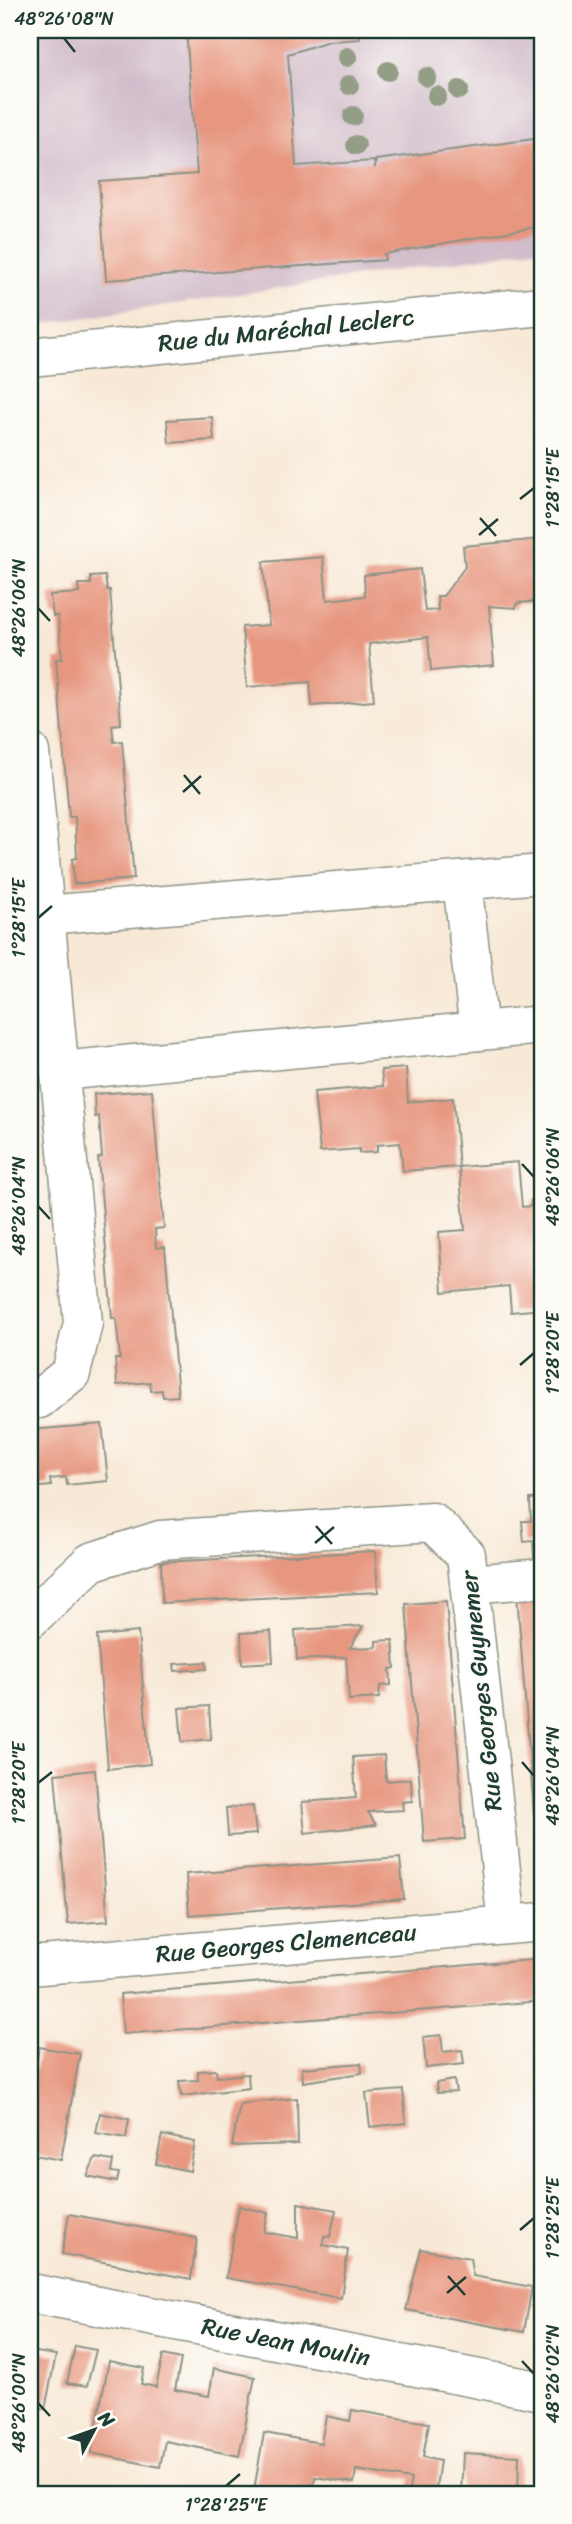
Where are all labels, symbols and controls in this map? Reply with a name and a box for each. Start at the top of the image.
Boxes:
text: 48°26'08"N [14,3,114,35]
street label: Rue du Maréchal Leclerc [156,296,416,364]
text: 1°28'15"E [537,447,569,528]
text: 48°26'06"N [3,558,35,657]
text: 1°28'15"E [3,877,35,958]
text: 48°26'06"N [537,1127,569,1226]
text: 48°26'04"N [3,1156,35,1256]
text: 1°28'20"E [537,1311,569,1394]
street label: Rue Georges Guynemer [447,1567,514,1813]
text: 48°26'04"N [537,1726,569,1826]
text: 1°28'20"E [3,1741,35,1824]
street label: Rue Georges Clemenceau [154,1911,418,1975]
text: 1°28'25"E [537,2176,569,2259]
street label: Rue Jean Moulin [198,2305,374,2379]
text: 48°26'02"N [537,2324,569,2423]
text: 48°26'00"N [3,2353,35,2453]
north arrow [60,2394,130,2464]
text: N [89,2403,124,2436]
text: 1°28'25"E [185,2489,268,2521]

